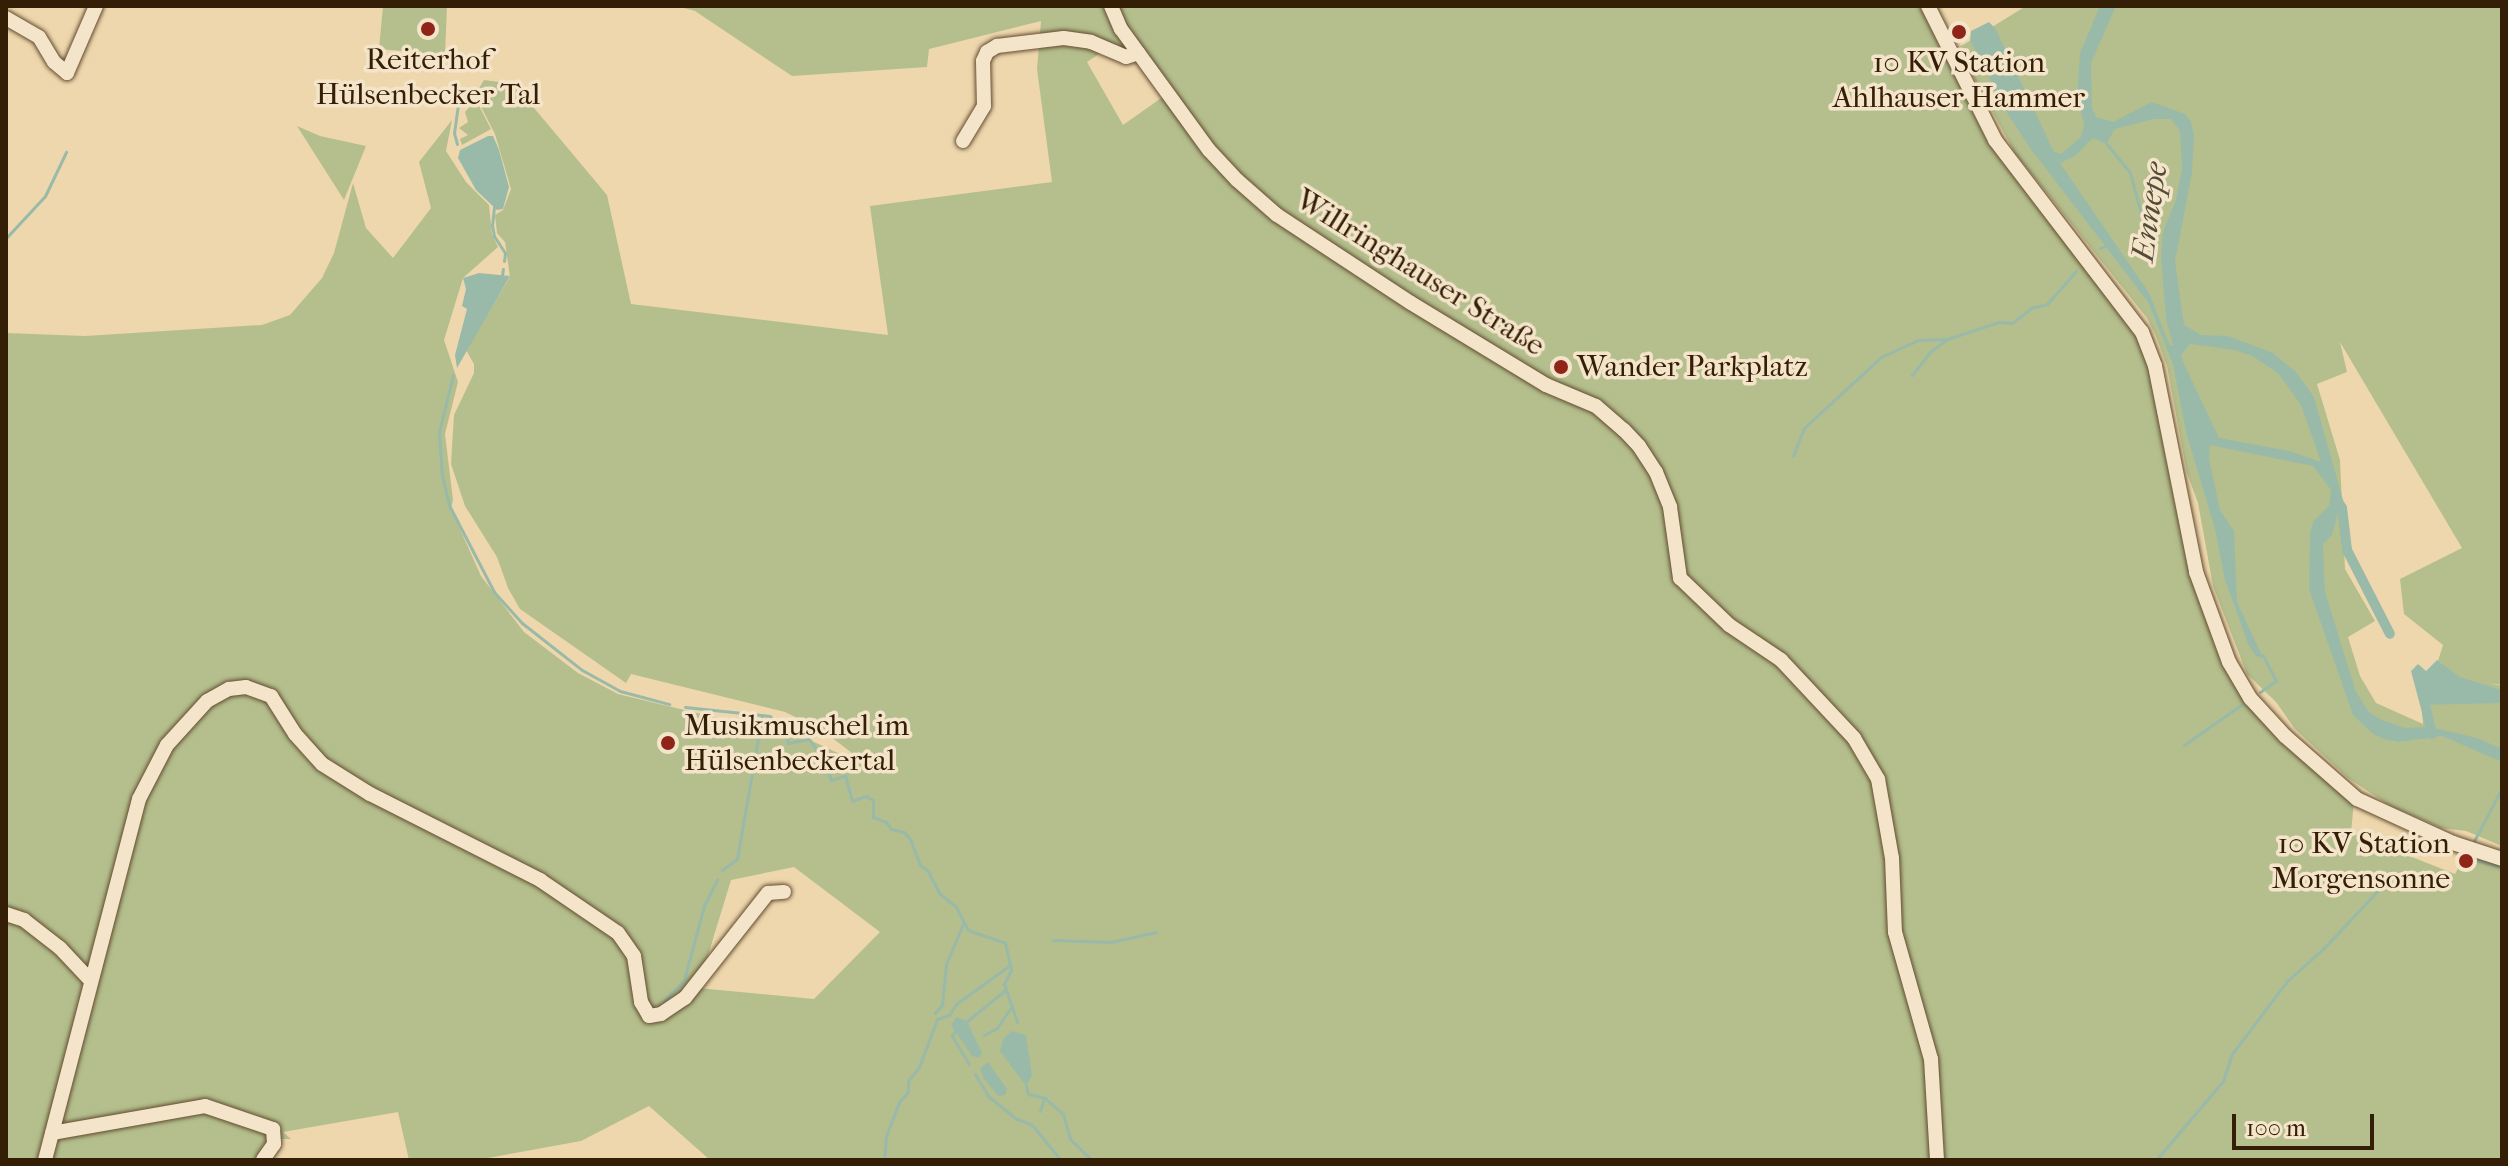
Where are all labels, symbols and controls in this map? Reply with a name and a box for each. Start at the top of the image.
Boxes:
marker: Reiterhof Hülsenbecker Tal [419,20,437,38]
marker: 10 KV Station Ahlhauser Hammer [1950,23,1968,41]
place label: Reiterhof Hülsenbecker Tal [316,42,540,112]
place label: 10 KV Station Ahlhauser Hammer [1833,45,2085,116]
water label: Ennepe [2124,160,2176,264]
street label: Willringhauser Straße [1289,182,1551,364]
place label: Wander Parkplatz [1577,349,1808,385]
marker: Wander Parkplatz [1552,358,1570,376]
place label: Musikmuschel im Hülsenbeckertal [684,708,909,778]
marker: Musikmuschel im Hülsenbeckertal [659,734,677,752]
place label: 10 KV Station Morgensonne [2271,826,2450,896]
marker: 10 KV Station Morgensonne [2457,852,2475,870]
scale bar [2236,1098,2378,1148]
text: 100 m [2246,1114,2306,1142]

